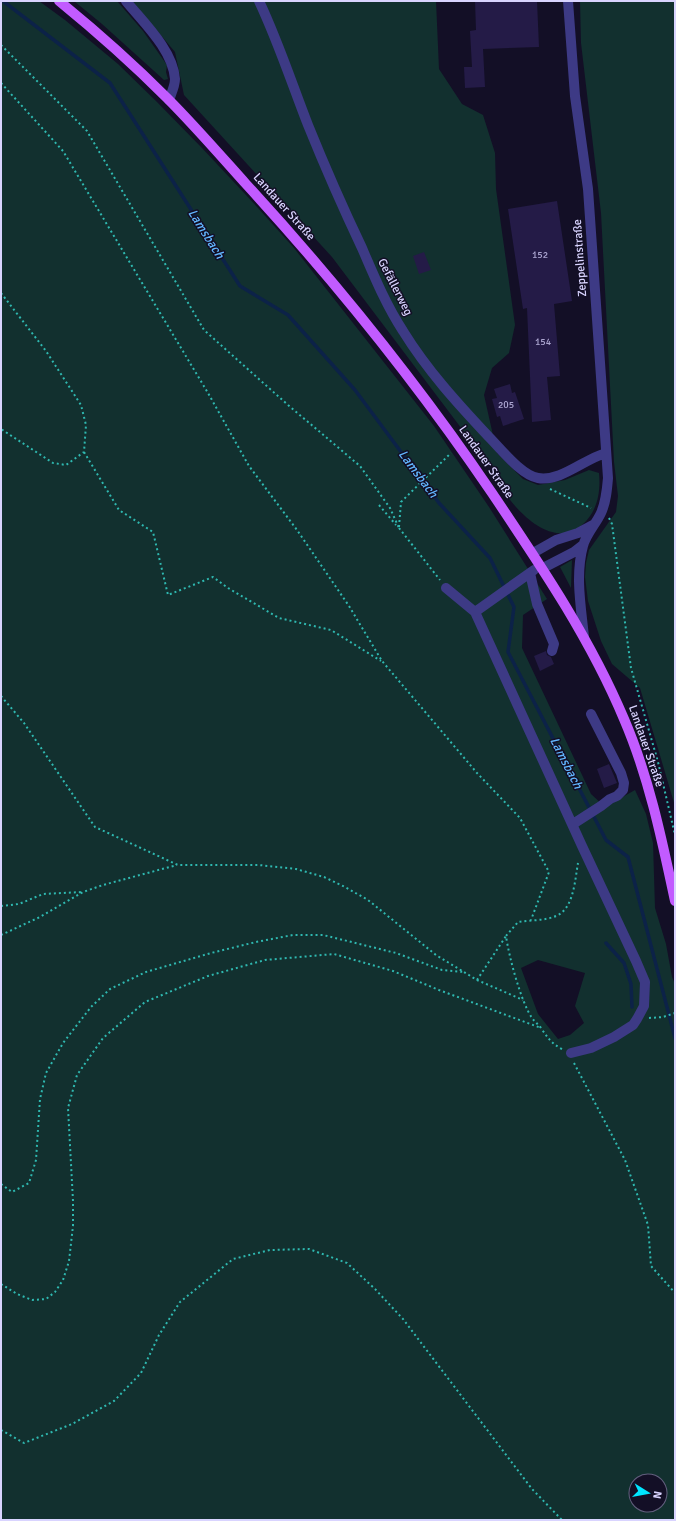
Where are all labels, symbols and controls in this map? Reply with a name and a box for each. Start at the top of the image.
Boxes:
street label: Landauer Straße [250,170,318,244]
water label: Lamsbach [184,206,228,263]
street label: Zeppelinstraße [570,219,590,297]
house number: 152 [532,249,548,261]
street label: Gefällerweg [374,256,416,318]
house number: 154 [535,336,552,348]
house number: 205 [498,399,514,411]
street label: Landauer Straße [455,423,517,501]
water label: Lamsbach [395,447,442,502]
street label: Landauer Straße [625,703,667,789]
water label: Lamsbach [546,734,586,792]
north arrow [628,1473,668,1513]
text: N [650,1490,664,1500]

